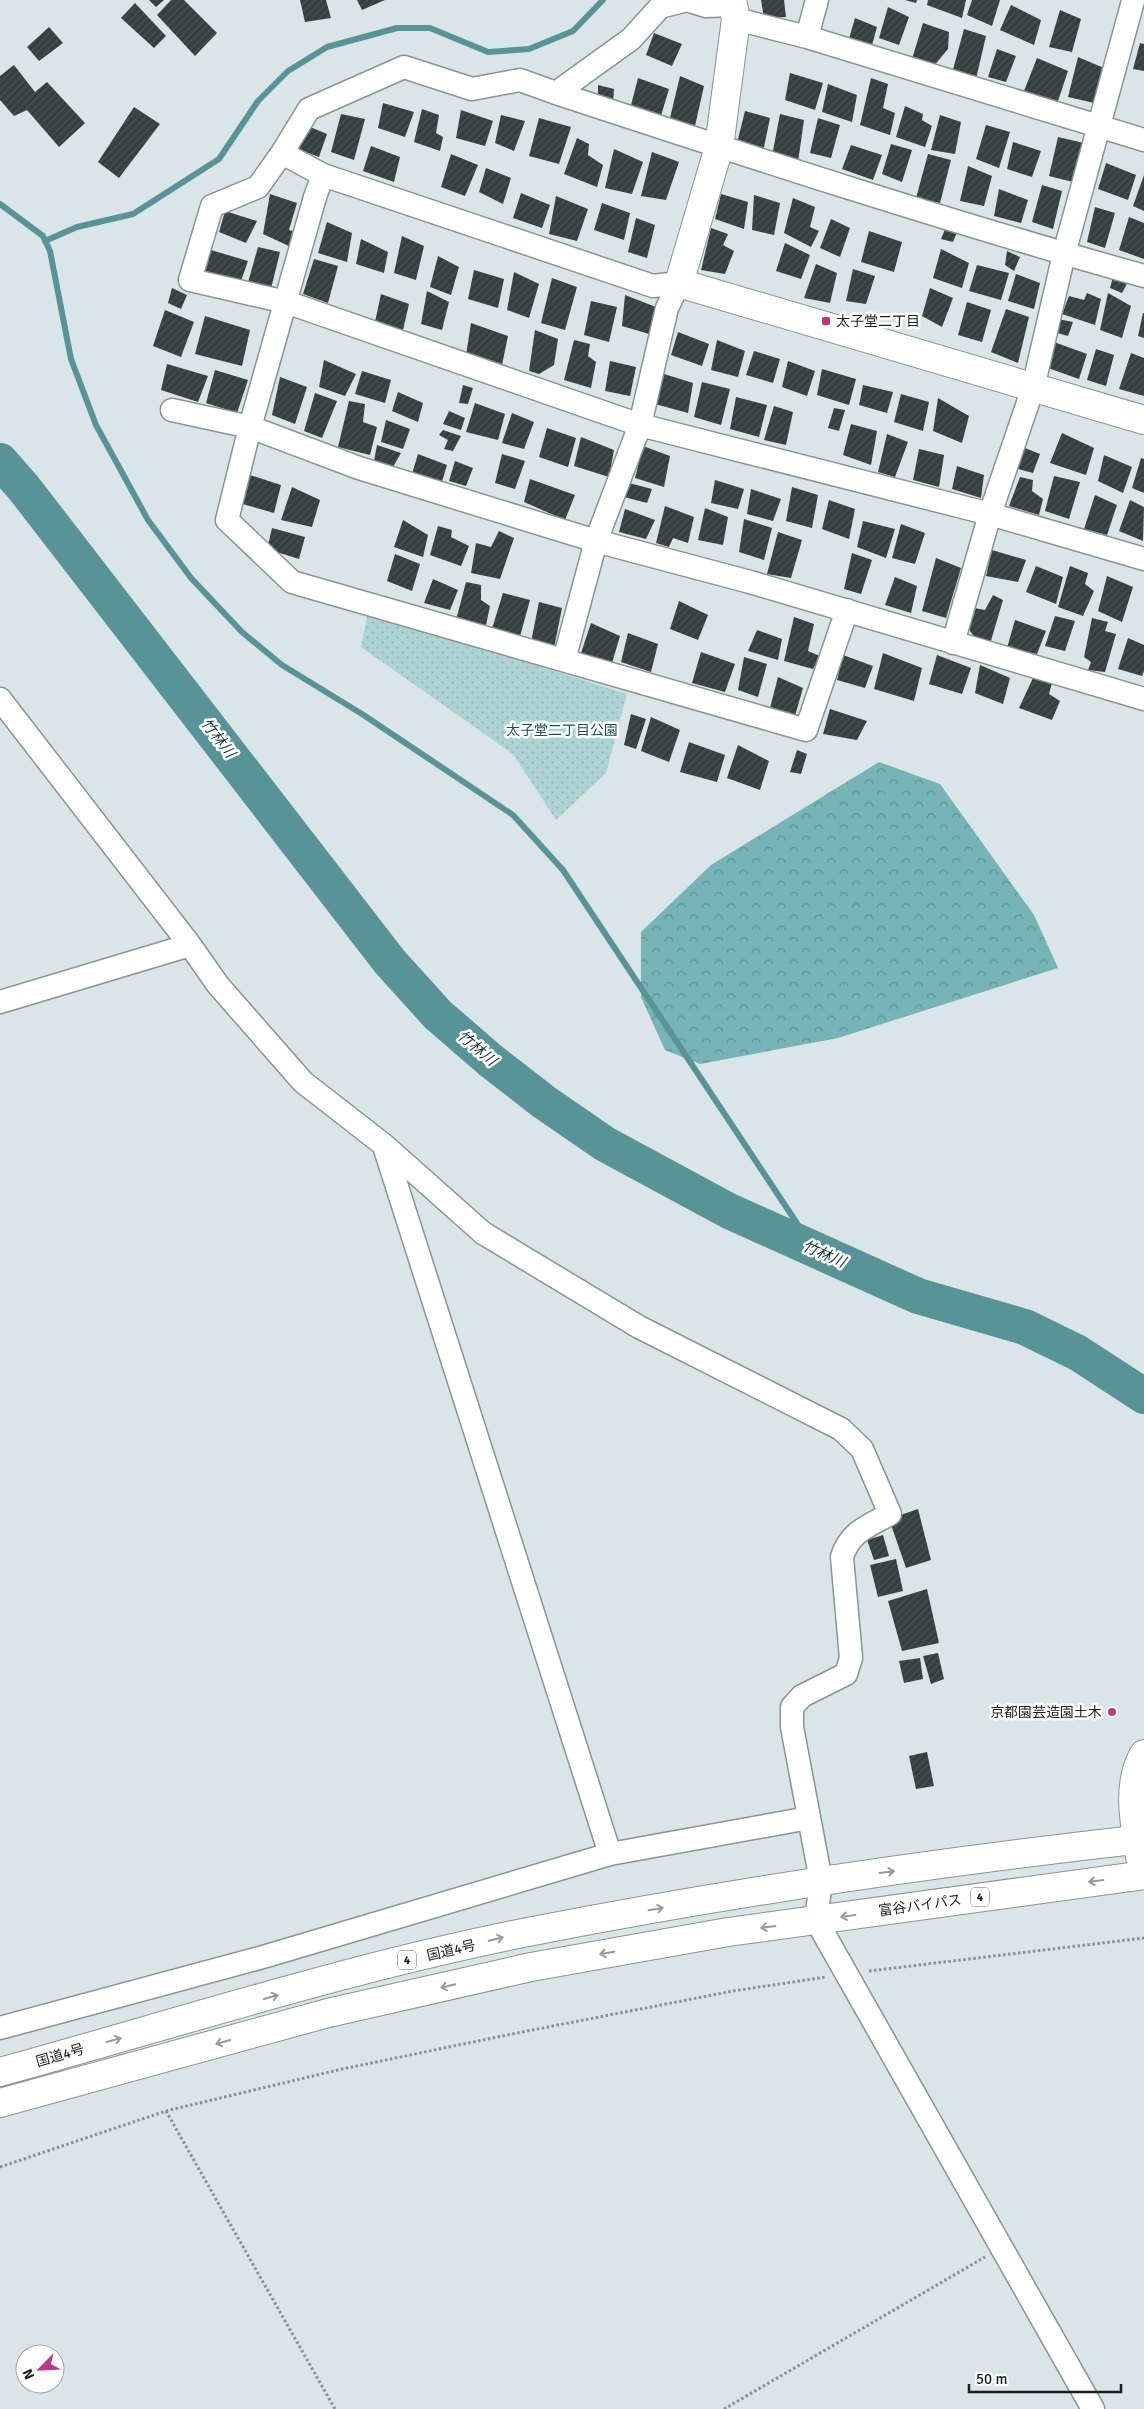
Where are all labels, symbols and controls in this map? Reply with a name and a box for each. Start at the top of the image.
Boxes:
place label: 太子堂二丁目 [836,313,920,330]
marker: 太子堂二丁目 [820,315,832,327]
water label: 竹林川 [197,715,240,763]
park label: 太子堂二丁目公園 [506,722,618,739]
water label: 竹林川 [454,1027,502,1071]
water label: 竹林川 [800,1237,850,1272]
place label: 京都園芸造園土木 [990,1704,1102,1721]
marker: 京都園芸造園土木 [1106,1706,1118,1718]
one-way arrow [879,1867,895,1877]
one-way arrow [1088,1876,1104,1886]
road number: 4 [971,1888,989,1906]
street label: 富谷バイパス [877,1891,963,1920]
one-way arrow [648,1904,664,1913]
one-way arrow [840,1911,856,1921]
one-way arrow [760,1922,776,1932]
one-way arrow [488,1934,504,1943]
street label: 国道4号 [425,1937,477,1964]
one-way arrow [600,1949,616,1959]
road number: 4 [398,1950,416,1970]
one-way arrow [441,1981,457,1991]
one-way arrow [263,1991,279,2001]
one-way arrow [106,2035,122,2044]
one-way arrow [215,2038,231,2047]
street label: 国道4号 [34,2040,86,2070]
north arrow [15,2344,65,2394]
scale bar [969,2362,1122,2394]
text: N [19,2366,38,2382]
text: 50 m [976,2370,1007,2388]

